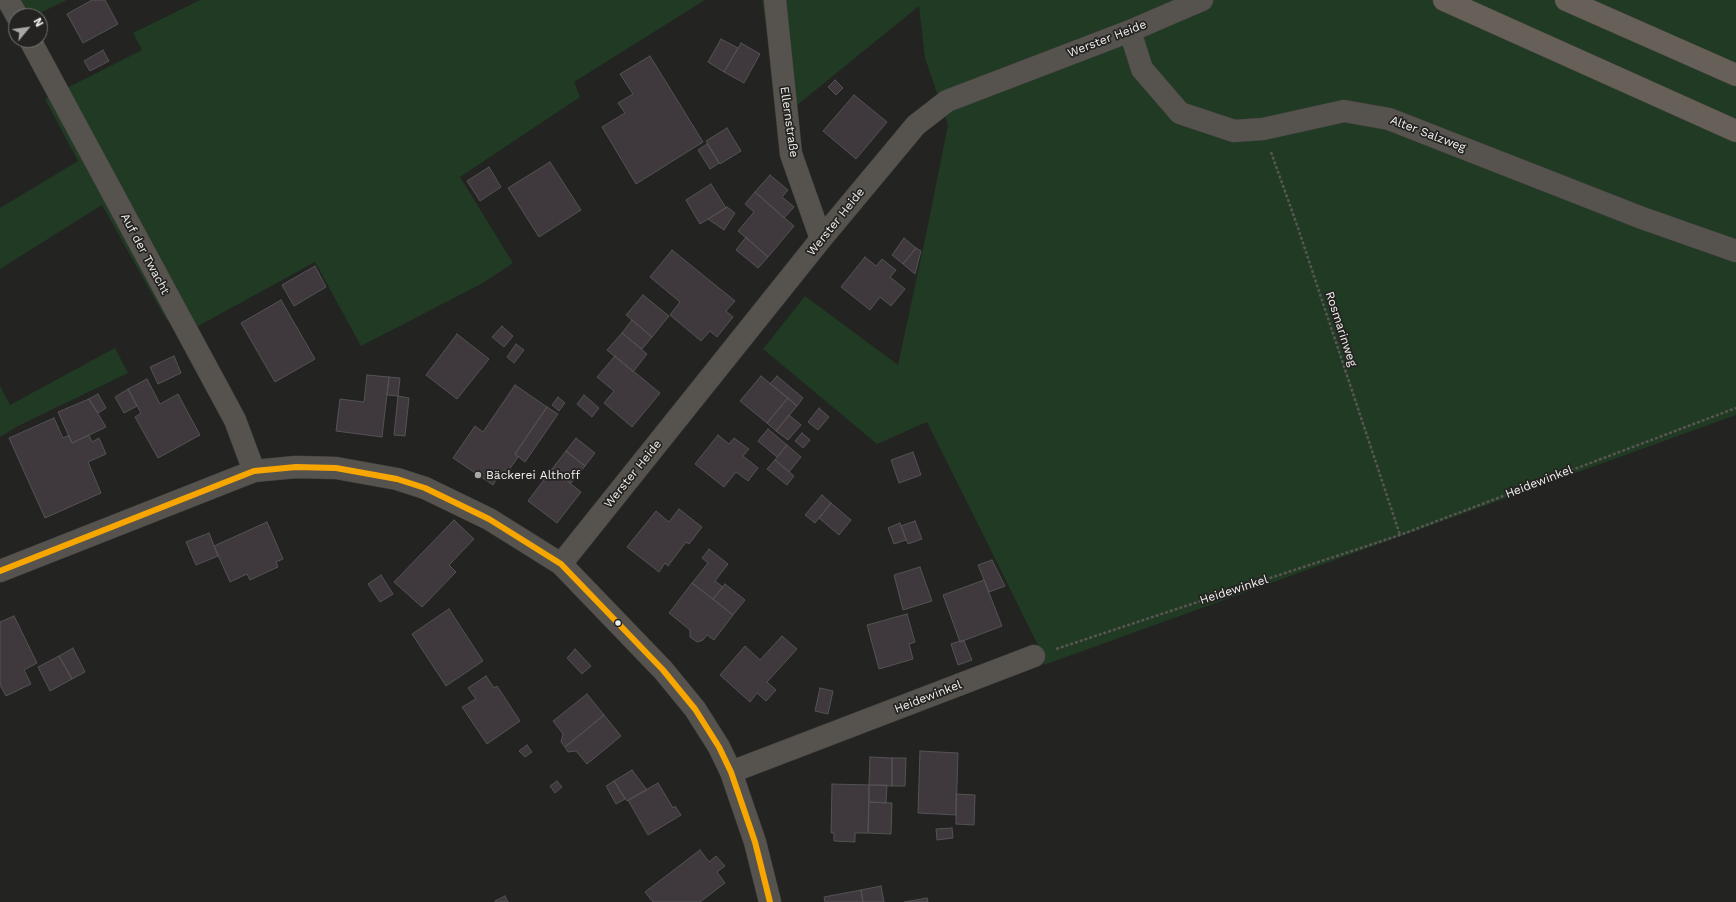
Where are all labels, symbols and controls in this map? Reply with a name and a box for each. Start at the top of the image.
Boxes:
north arrow [8,8,48,48]
text: N [30,16,46,29]
street label: Werster Heide [1066,17,1148,61]
street label: Ellernstraße [777,86,801,158]
street label: Alter Salzweg [1388,113,1468,155]
street label: Werster Heide [804,185,868,259]
street label: Auf der Twacht [118,211,172,297]
street label: Rosmarinweg [1322,290,1360,368]
street label: Werster Heide [601,437,665,511]
street label: Heidewinkel [1503,463,1575,501]
place label: Bäckerei Althoff [486,468,580,482]
marker: Bäckerei Althoff [473,470,483,480]
street label: Heidewinkel [1198,572,1270,608]
unlabelled marker [613,618,623,628]
street label: Heidewinkel [892,678,964,716]

